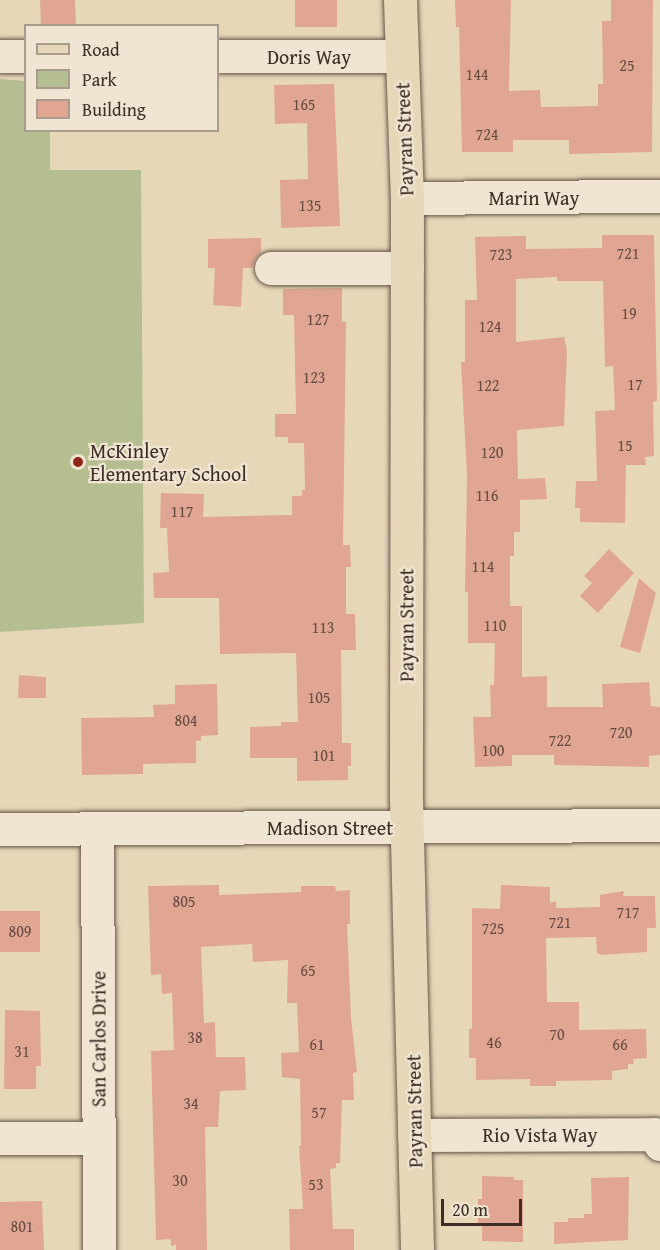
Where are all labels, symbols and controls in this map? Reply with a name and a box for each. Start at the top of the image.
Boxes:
legend [24,24,219,132]
text: Road [82,36,120,63]
street label: Doris Way [267,44,351,68]
house number: 25 [619,55,635,75]
house number: 144 [465,64,489,84]
text: Park [82,66,117,93]
street label: Payran Street [390,82,418,196]
house number: 165 [292,94,316,114]
text: Building [82,96,146,123]
house number: 724 [475,124,499,144]
street label: Marin Way [489,185,579,209]
house number: 135 [298,195,322,215]
house number: 721 [616,243,640,263]
house number: 723 [489,244,513,264]
house number: 19 [621,303,637,323]
house number: 127 [306,309,330,329]
house number: 124 [478,316,502,336]
house number: 123 [302,367,326,387]
house number: 17 [627,374,643,394]
house number: 122 [476,375,500,395]
house number: 15 [617,435,633,455]
place label: McKinley Elementary School [90,438,247,485]
house number: 120 [480,442,504,462]
marker: McKinley Elementary School [71,455,85,469]
house number: 116 [475,485,499,505]
house number: 117 [170,501,194,521]
house number: 114 [471,556,495,576]
street label: Payran Street [394,568,418,682]
house number: 110 [483,615,507,635]
house number: 113 [311,617,335,637]
house number: 105 [307,687,331,707]
house number: 804 [174,710,198,730]
house number: 720 [609,722,633,742]
house number: 722 [548,730,572,750]
house number: 100 [481,740,505,760]
house number: 101 [312,745,336,765]
street label: Madison Street [267,815,393,839]
house number: 805 [172,891,196,911]
house number: 717 [616,902,640,922]
house number: 721 [548,912,572,932]
house number: 725 [481,918,505,938]
house number: 809 [8,921,32,941]
house number: 65 [300,960,316,980]
street label: San Carlos Drive [86,971,110,1107]
house number: 70 [549,1024,565,1044]
house number: 38 [187,1027,203,1047]
house number: 46 [486,1032,502,1052]
house number: 61 [309,1034,325,1054]
house number: 66 [612,1034,628,1054]
house number: 31 [14,1041,30,1061]
street label: Payran Street [401,1054,427,1168]
house number: 34 [183,1093,199,1113]
house number: 57 [311,1102,327,1122]
street label: Rio Vista Way [483,1122,597,1146]
house number: 30 [172,1170,188,1190]
house number: 53 [308,1174,324,1194]
scale bar [444,1187,525,1225]
text: 20 m [452,1196,488,1223]
house number: 801 [10,1216,34,1236]

